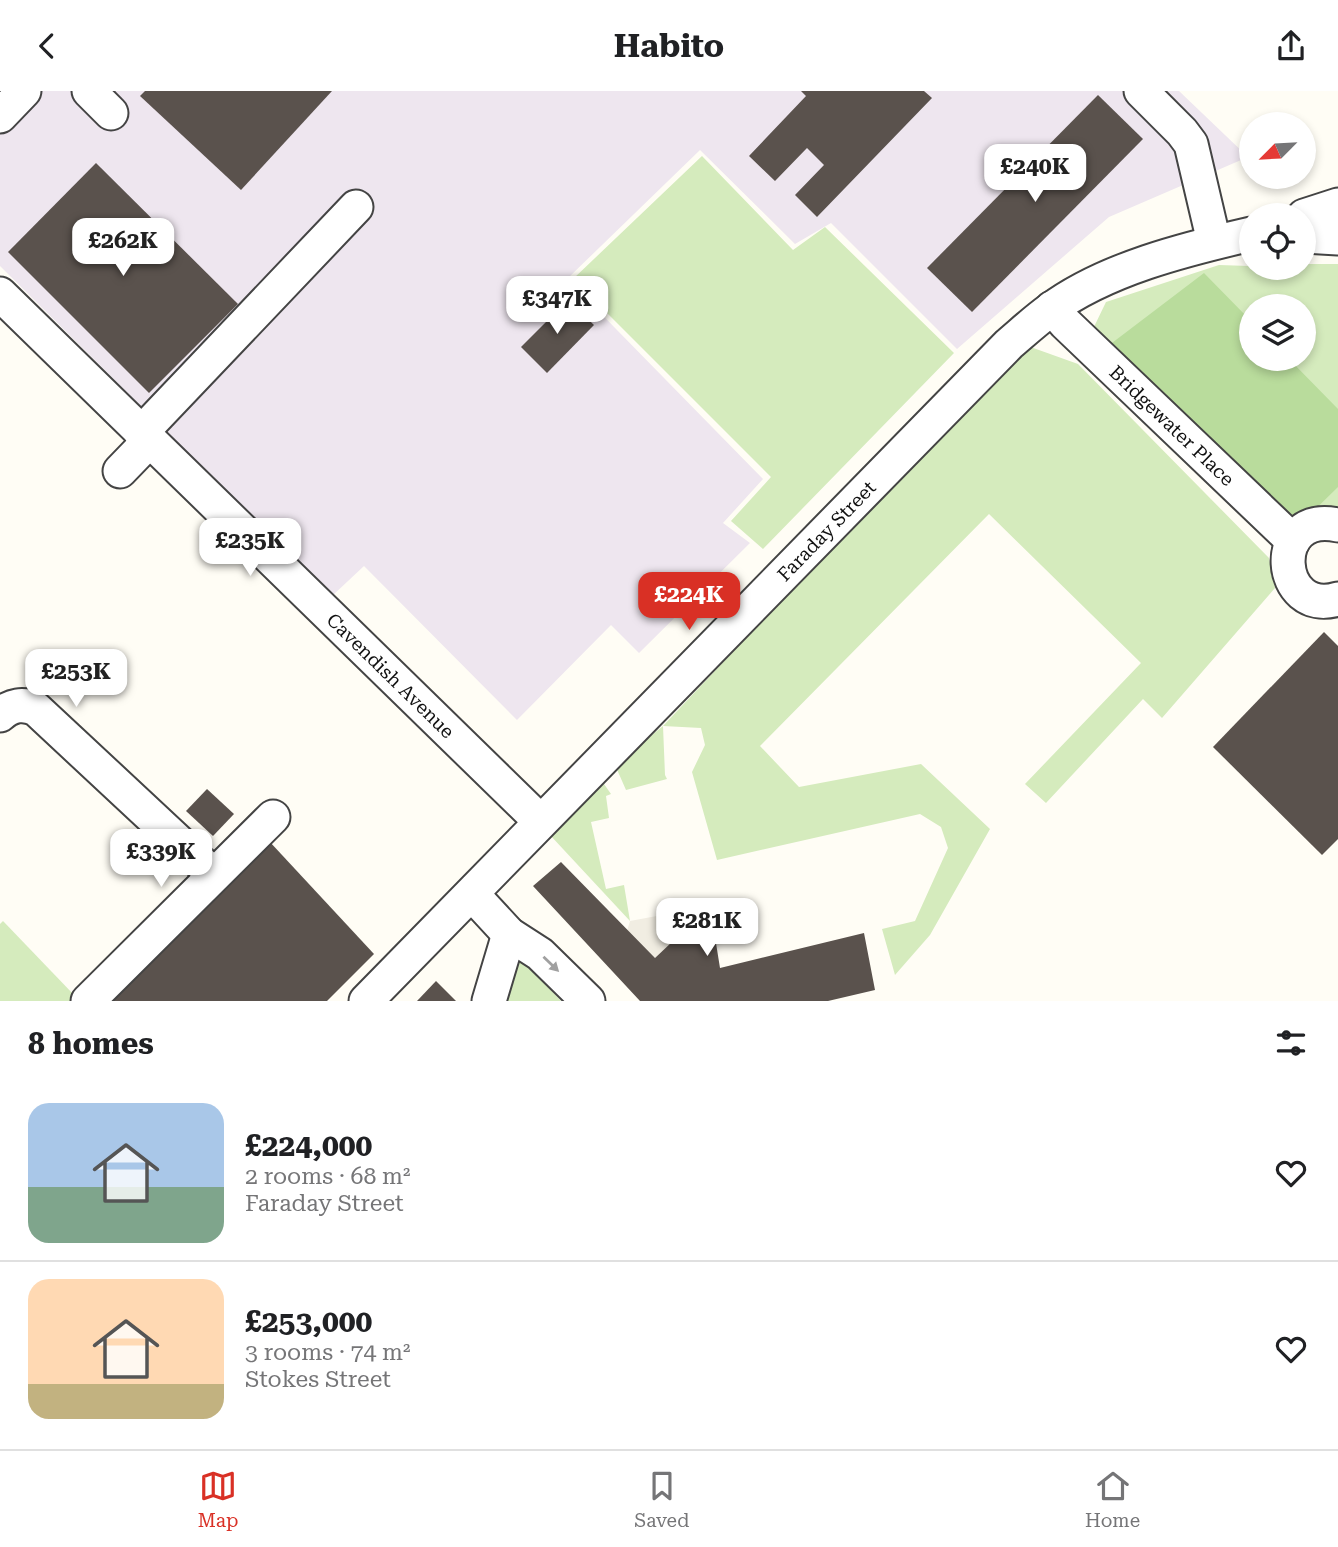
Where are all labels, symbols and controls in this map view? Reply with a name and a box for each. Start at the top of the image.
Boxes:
icon: back [28,27,66,65]
text: Habito [614,27,724,65]
icon: share [1272,27,1310,65]
north arrow [1239,112,1316,189]
map controls [1239,112,1316,371]
pin: £240K [986,145,1084,204]
text: £240K [1000,153,1070,180]
button: locate [1239,203,1316,280]
pin: £262K [74,219,172,278]
text: £262K [88,227,158,254]
pin: £347K [508,277,606,336]
text: £347K [522,285,592,312]
button: layers [1239,294,1316,371]
street label: Bridgewater Place [1105,360,1239,490]
street label: Faraday Street [772,476,880,586]
pin: £235K [201,519,299,578]
text: £235K [215,527,285,554]
pin: £224K [640,573,738,632]
text: £224K [654,581,724,608]
street label: Cavendish Avenue [322,608,459,743]
pin: £253K [27,649,125,709]
text: £253K [41,658,111,685]
pin: £339K [112,829,210,889]
text: £339K [126,838,196,865]
pin: £281K [658,899,756,958]
text: £281K [672,907,742,934]
one-way arrow [542,956,559,972]
icon: filters [1272,1024,1310,1062]
text: 8 homes [28,1026,154,1061]
text: £224,000 [245,1128,372,1163]
icon: home [84,1131,168,1215]
icon: heart [1272,1154,1310,1192]
text: 2 rooms · 68 m² [245,1163,411,1190]
text: Faraday Street [245,1190,404,1217]
text: £253,000 [245,1304,372,1339]
icon: home [84,1307,168,1391]
icon: heart [1272,1330,1310,1368]
text: 3 rooms · 74 m² [245,1339,411,1366]
text: Stokes Street [245,1366,391,1393]
tab: Map [198,1467,239,1532]
tab: Saved [634,1467,689,1532]
tab: Home [1085,1467,1140,1532]

